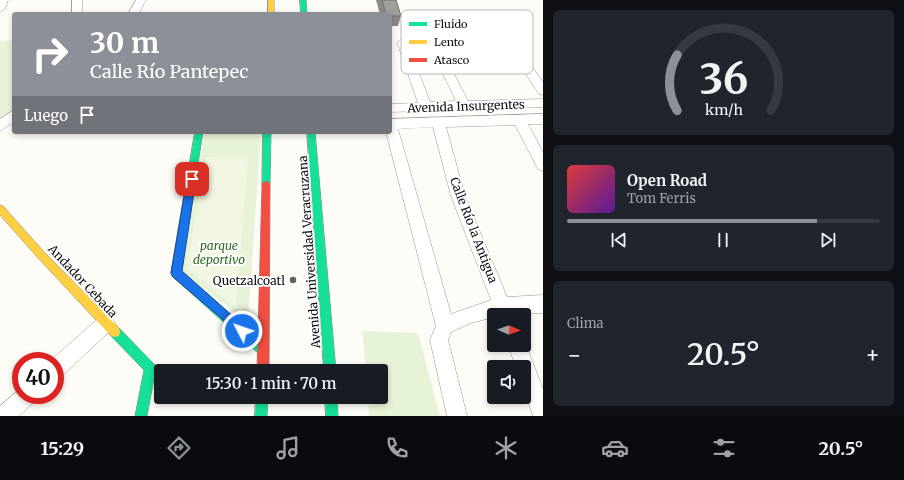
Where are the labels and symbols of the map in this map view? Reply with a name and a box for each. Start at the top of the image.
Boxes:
legend [401,10,533,74]
text: Fluido [434,17,468,31]
text: Lento [434,35,465,49]
text: Atasco [433,53,470,67]
street label: Avenida Insurgentes [406,96,525,116]
street label: Avenida Universidad Veracruzana [295,155,323,350]
pin [175,162,209,196]
street label: Calle Río la Antigua [447,175,501,286]
park label: parque deportivo [193,238,245,267]
street label: Andador Cebada [45,241,121,321]
place label: Quetzalcoatl [213,273,285,288]
marker: Quetzalcoatl [288,275,298,285]
north arrow [487,308,531,352]
position arrow [221,310,263,352]
speed limit sign: 40 [12,352,64,404]

